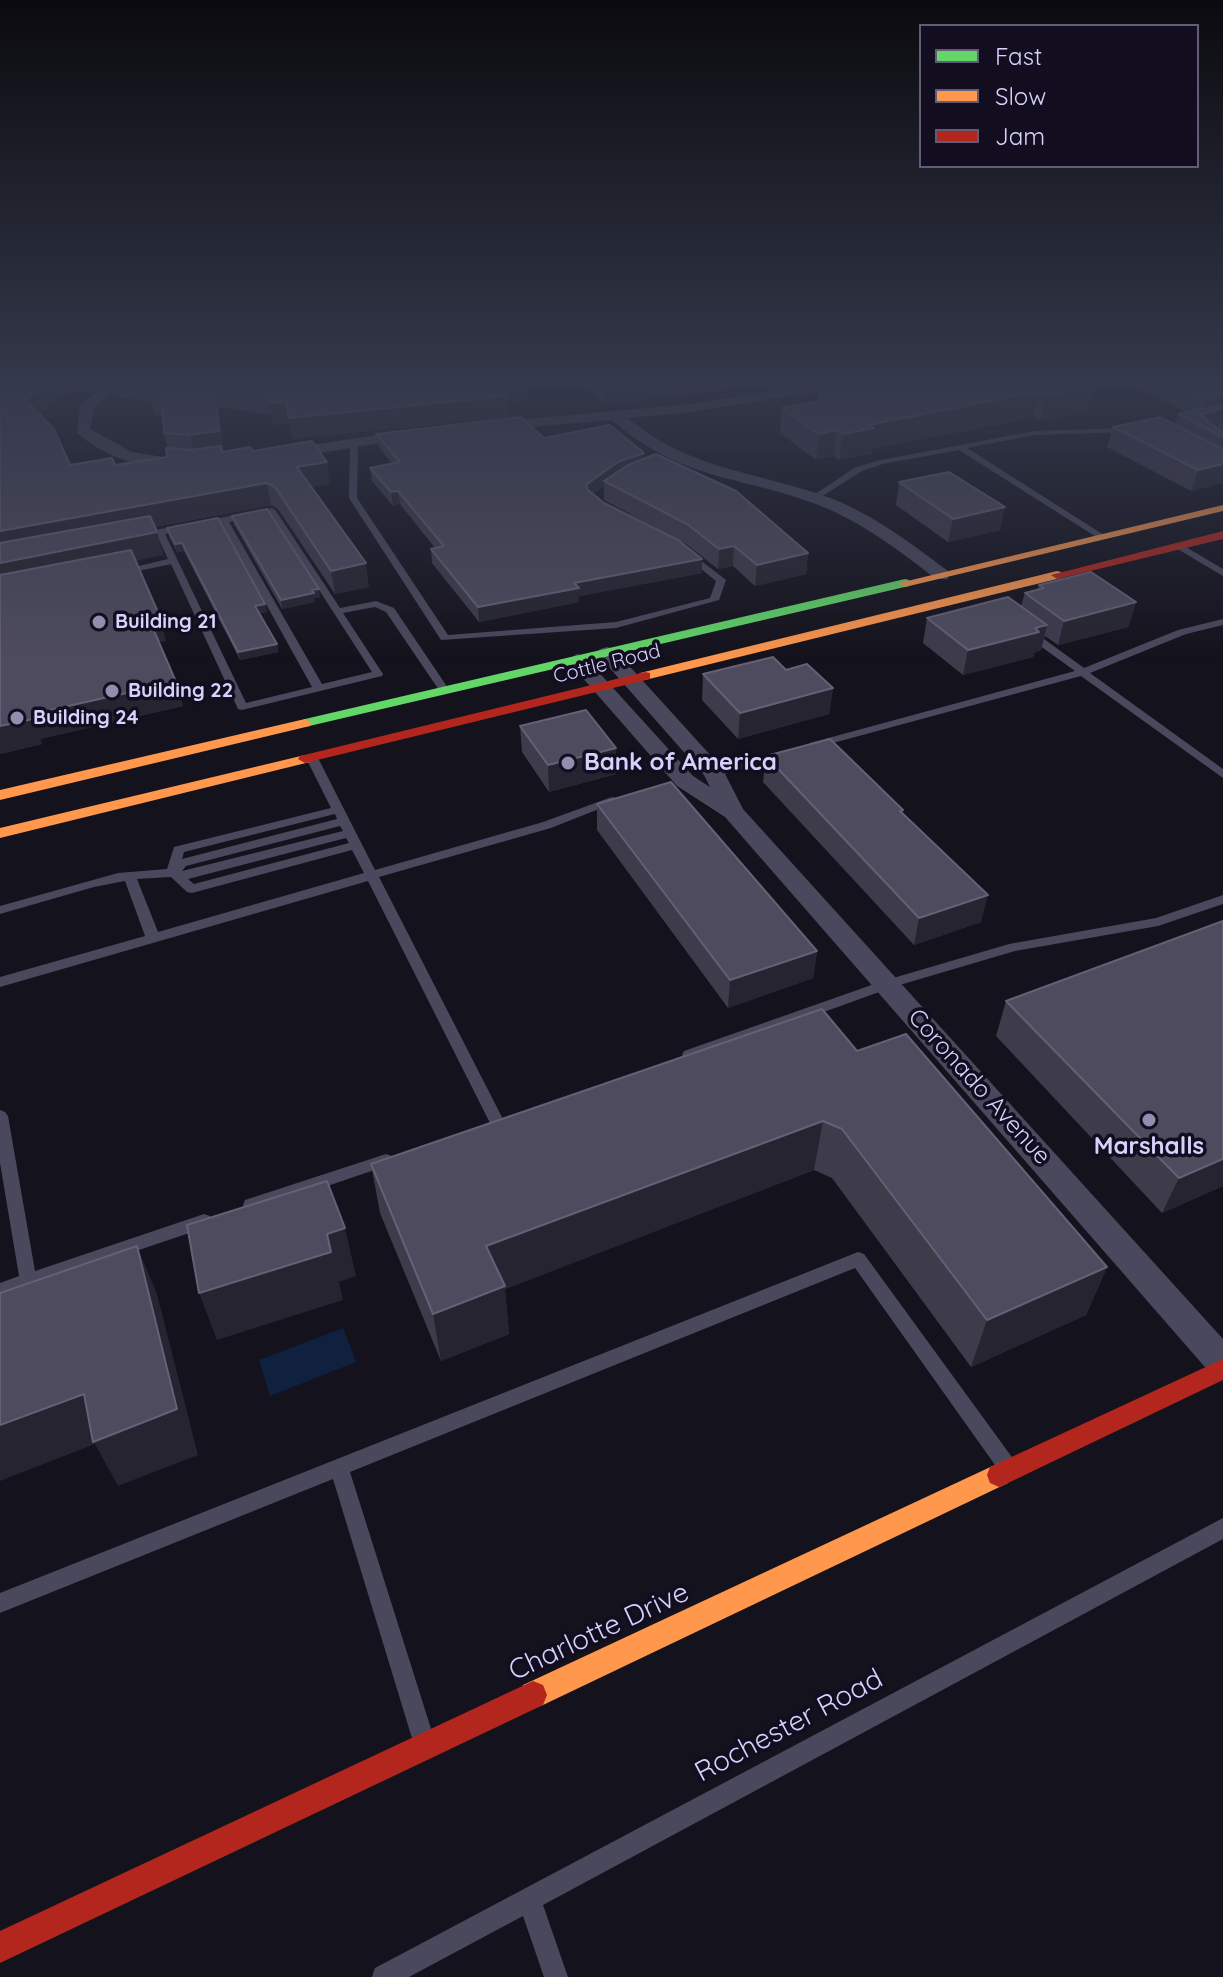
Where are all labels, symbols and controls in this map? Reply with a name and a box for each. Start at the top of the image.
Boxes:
legend [919,24,1199,168]
text: Fast [995,41,1042,71]
text: Slow [995,81,1046,111]
text: Jam [995,121,1045,151]
place label: Building 21 [115,610,216,634]
marker: Building 21 [90,613,108,631]
street label: Cottle Road [551,639,663,689]
place label: Building 22 [128,679,233,703]
marker: Building 22 [103,682,121,700]
place label: Building 24 [33,706,138,730]
marker: Building 24 [8,709,26,727]
place label: Bank of America [584,749,777,777]
marker: Bank of America [559,754,577,772]
street label: Coronado Avenue [902,1003,1056,1171]
marker: Marshalls [1140,1111,1158,1129]
place label: Marshalls [1094,1133,1204,1161]
street label: Charlotte Drive [504,1576,694,1688]
street label: Rochester Road [689,1662,889,1790]

